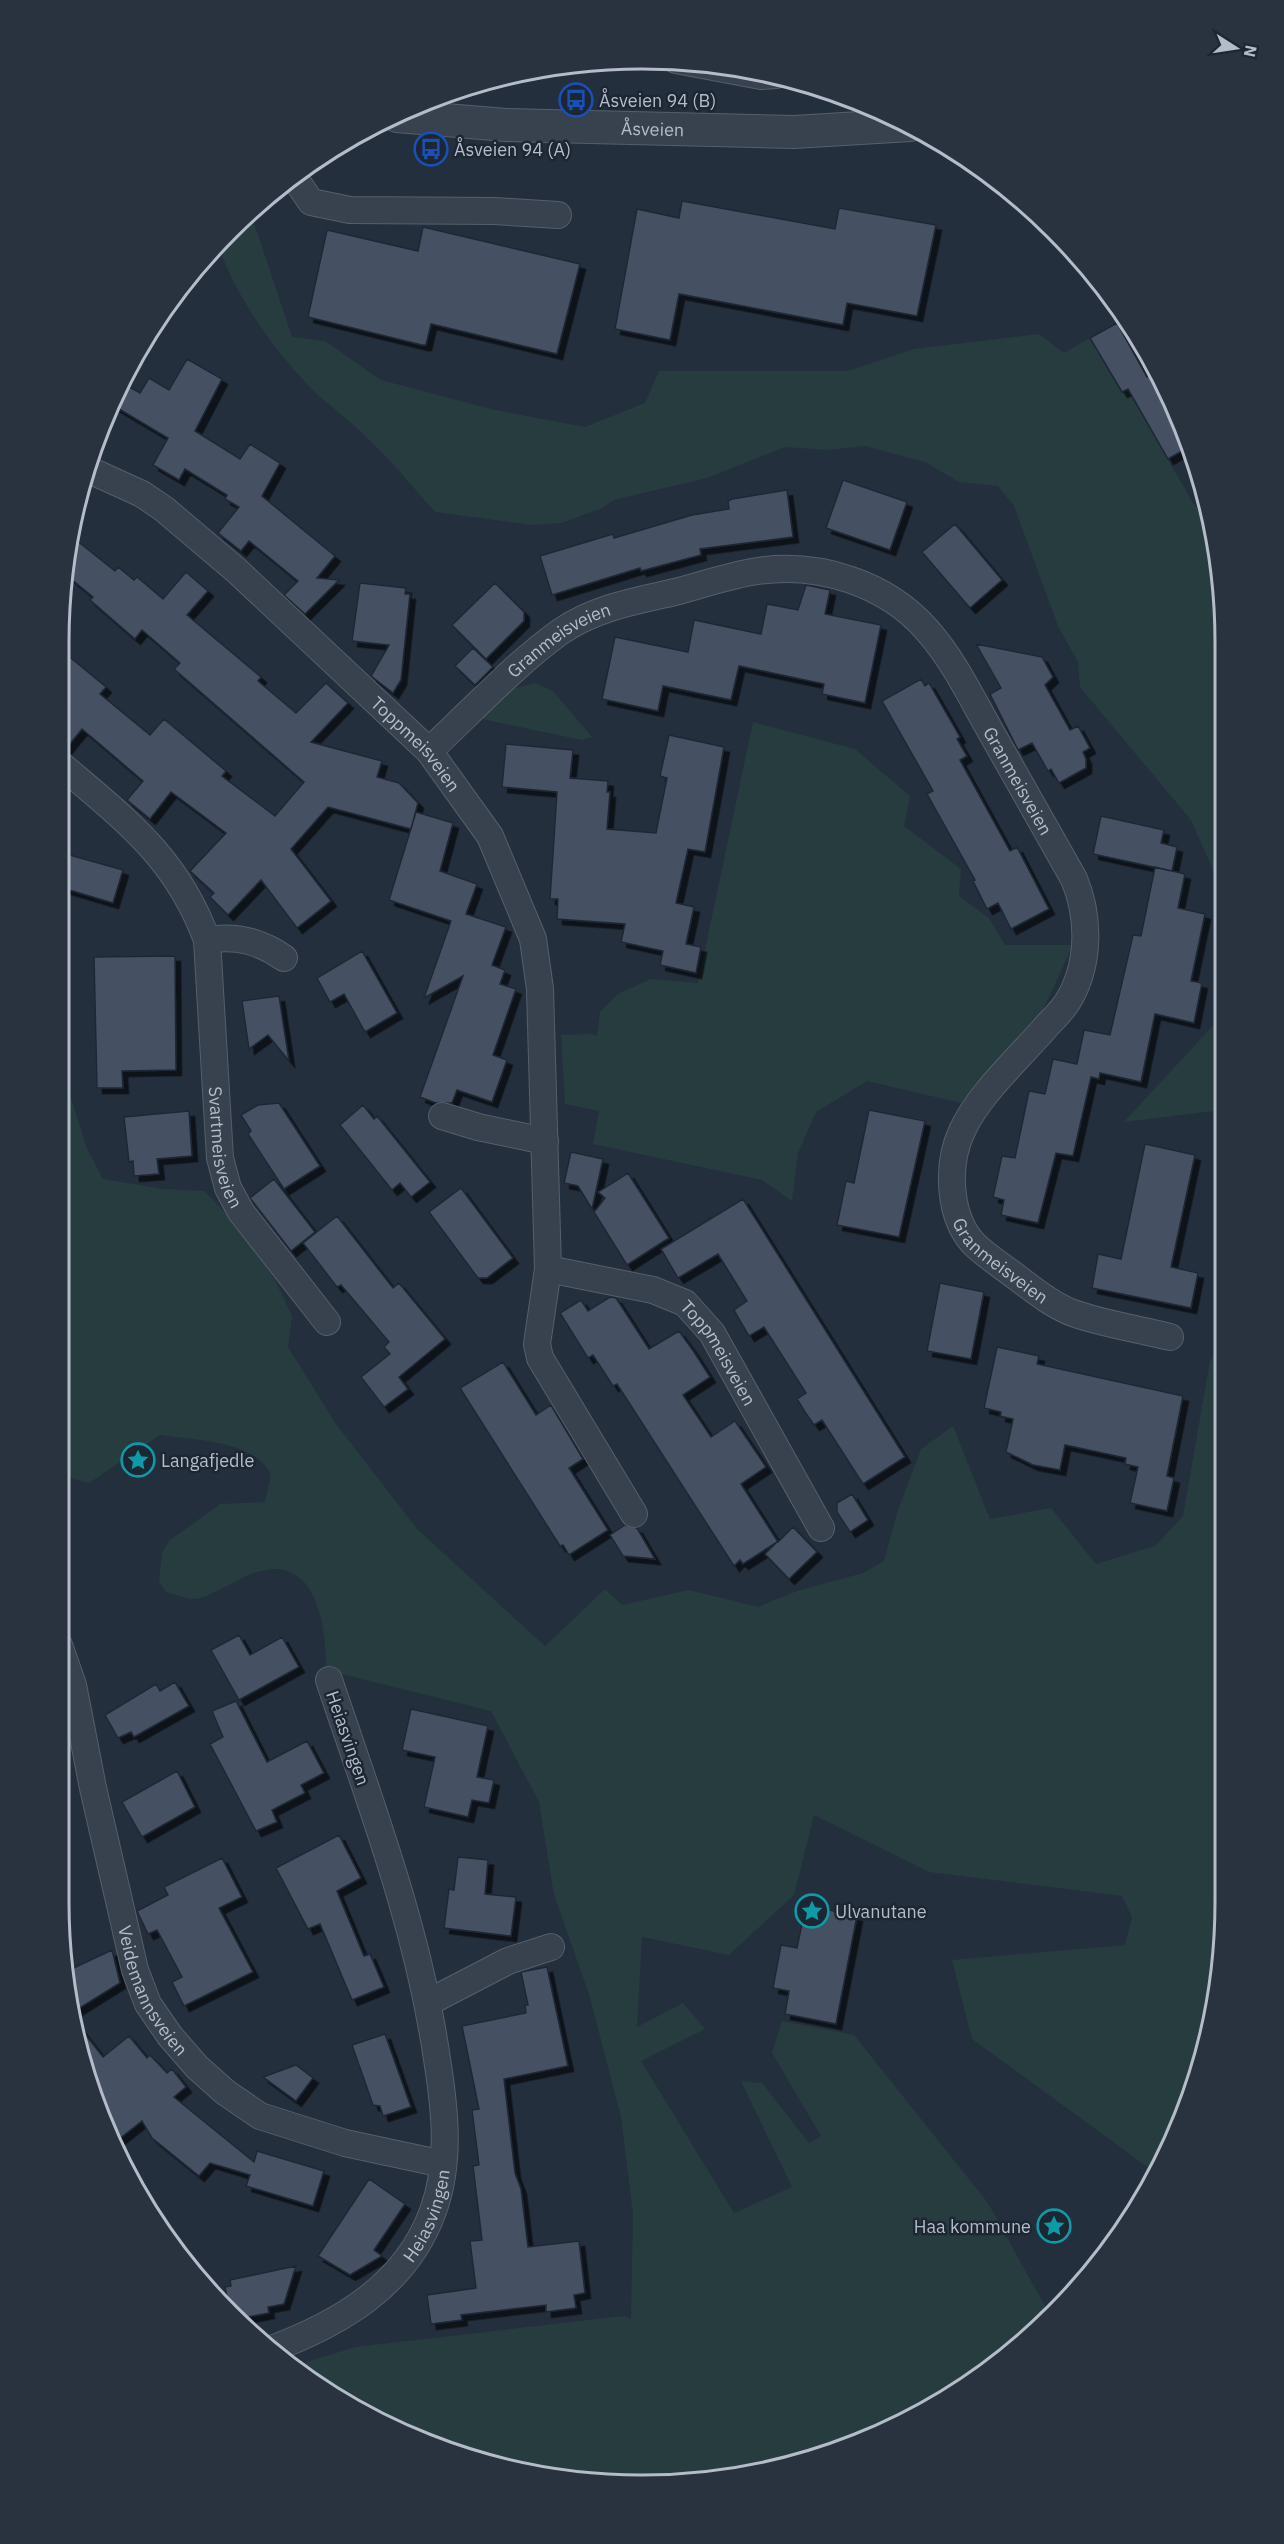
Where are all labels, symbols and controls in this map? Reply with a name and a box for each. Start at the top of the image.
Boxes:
north arrow [1206,18,1266,78]
text: N [1240,43,1262,59]
bus stop icon: Åsveien 94 (B) [558,82,594,118]
place label: Åsveien 94 (B) [599,88,716,112]
street label: Åsveien [621,115,685,141]
bus stop icon: Åsveien 94 (A) [413,131,449,167]
place label: Åsveien 94 (A) [454,137,571,161]
street label: Granmeisveien [502,597,613,682]
street label: Toppmeisveien [366,691,466,796]
street label: Granmeisveien [979,722,1058,839]
street label: Svartmeisveien [204,1086,248,1212]
street label: Granmeisveien [948,1214,1053,1308]
street label: Toppmeisveien [676,1295,762,1409]
place icon: Langafjedle [120,1442,156,1478]
place label: Langafjedle [161,1449,254,1472]
street label: Heiasvingen [321,1688,375,1788]
place icon: Ulvanutane [794,1893,830,1929]
place label: Ulvanutane [835,1900,927,1923]
street label: Veidemannsveien [114,1923,193,2060]
street label: Heiasvingen [397,2168,454,2266]
place icon: Haa kommune [1036,2208,1072,2244]
place label: Haa kommune [914,2215,1031,2238]

